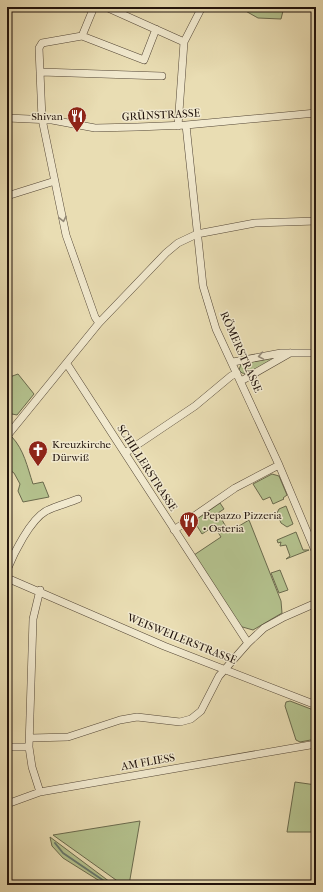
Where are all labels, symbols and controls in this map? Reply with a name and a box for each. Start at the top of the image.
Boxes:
restaurant icon: Shivan [66,105,88,133]
street label: GRÜNSTRASSE [121,106,201,124]
place label: Shivan [31,110,64,123]
one-way arrow [58,216,67,222]
street label: RÖMERSTRASSE [217,310,265,395]
one-way arrow [258,351,264,360]
street label: SCHILLERSTRASSE [114,422,180,514]
place label: Kreuzkirche Dürwiß [52,438,112,464]
church icon: Kreuzkirche Dürwiß [27,439,49,467]
place label: Pepazzo Pizzeria • Osteria [203,509,283,535]
restaurant icon: Pepazzo Pizzeria • Osteria [178,510,200,538]
street label: WEISWEILERSTRASSE [124,611,239,667]
street label: AM FLIESS [119,751,176,773]

